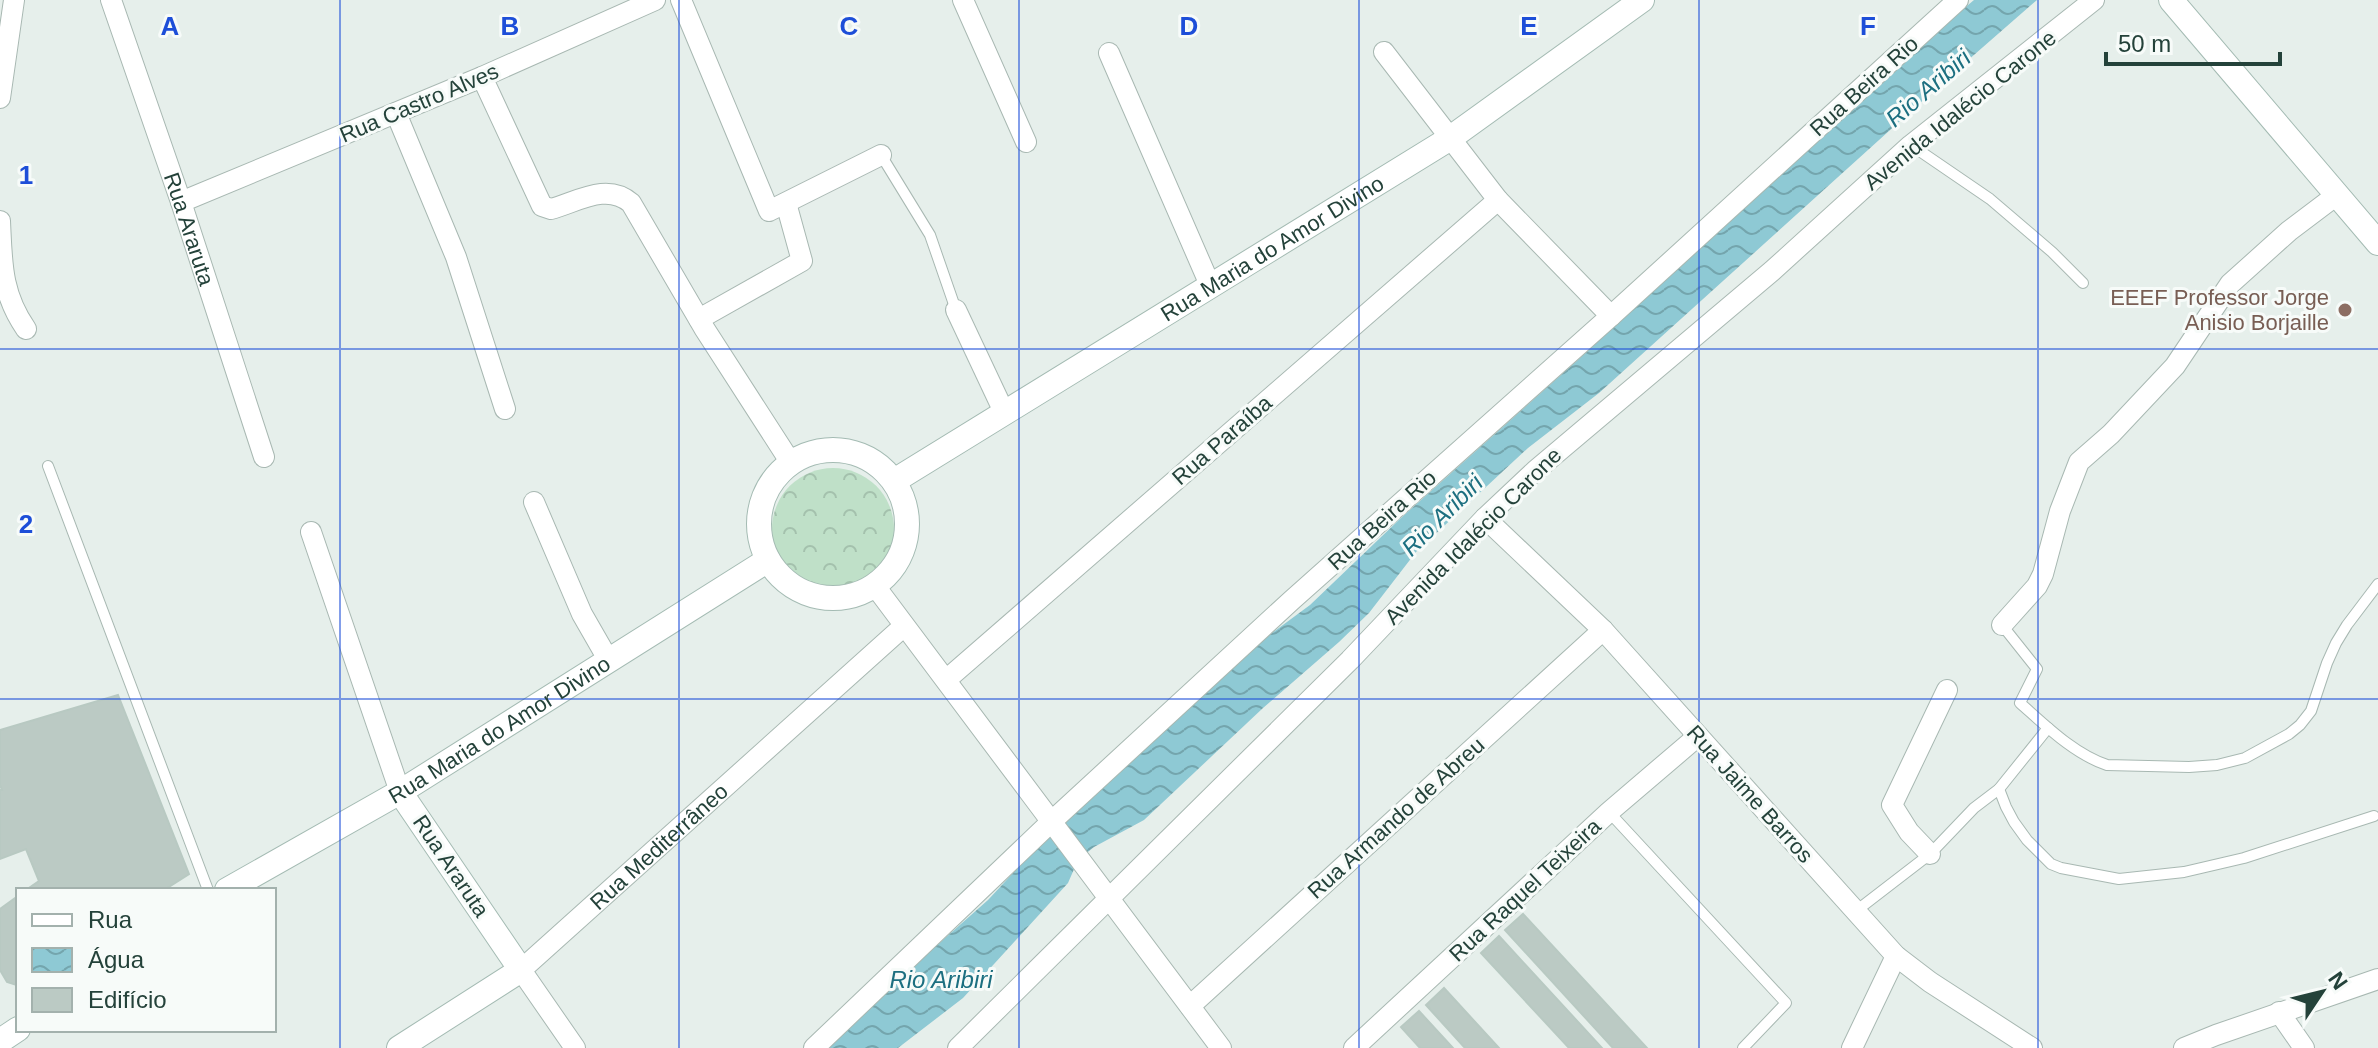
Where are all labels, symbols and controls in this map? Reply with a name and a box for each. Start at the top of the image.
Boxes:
text: A [161,11,180,41]
text: B [501,11,519,41]
text: C [840,11,859,41]
text: D [1180,11,1198,41]
text: E [1520,11,1538,41]
text: F [1860,11,1876,41]
scale bar [2106,16,2280,66]
street label: Avenida Idalécio Carone [1859,25,2061,195]
text: 50 m [2118,30,2171,57]
street label: Rua Beira Rio [1805,31,1923,141]
water label: Rio Aribiri [1880,44,1976,132]
street label: Rua Castro Alves [336,58,502,148]
text: 1 [19,160,33,190]
street label: Rua Araruta [159,169,220,289]
street label: Rua Maria do Amor Divino [1156,170,1388,326]
place label: EEEF Professor Jorge Anisio Borjaille [2110,285,2329,335]
marker: EEEF Professor Jorge Anisio Borjaille [2336,301,2354,319]
street label: Rua Paraíba [1167,390,1277,490]
street label: Avenida Idalécio Carone [1380,443,1566,629]
street label: Rua Beira Rio [1323,465,1441,575]
water label: Rio Aribiri [1396,469,1488,561]
text: 2 [19,509,33,539]
street label: Rua Maria do Amor Divino [384,650,614,808]
street label: Rua Jaime Barros [1682,720,1818,868]
street label: Rua Armando de Abreu [1303,732,1489,904]
street label: Rua Mediterrâneo [585,778,733,914]
street label: Rua Araruta [408,810,495,922]
street label: Rua Raquel Teixeira [1444,813,1606,967]
legend [16,888,276,1032]
text: Rua [88,906,133,933]
text: Água [88,946,145,973]
north arrow [2282,952,2362,1032]
water label: Rio Aribiri [889,966,993,993]
text: N [2323,967,2353,994]
text: Edifício [88,986,167,1013]

